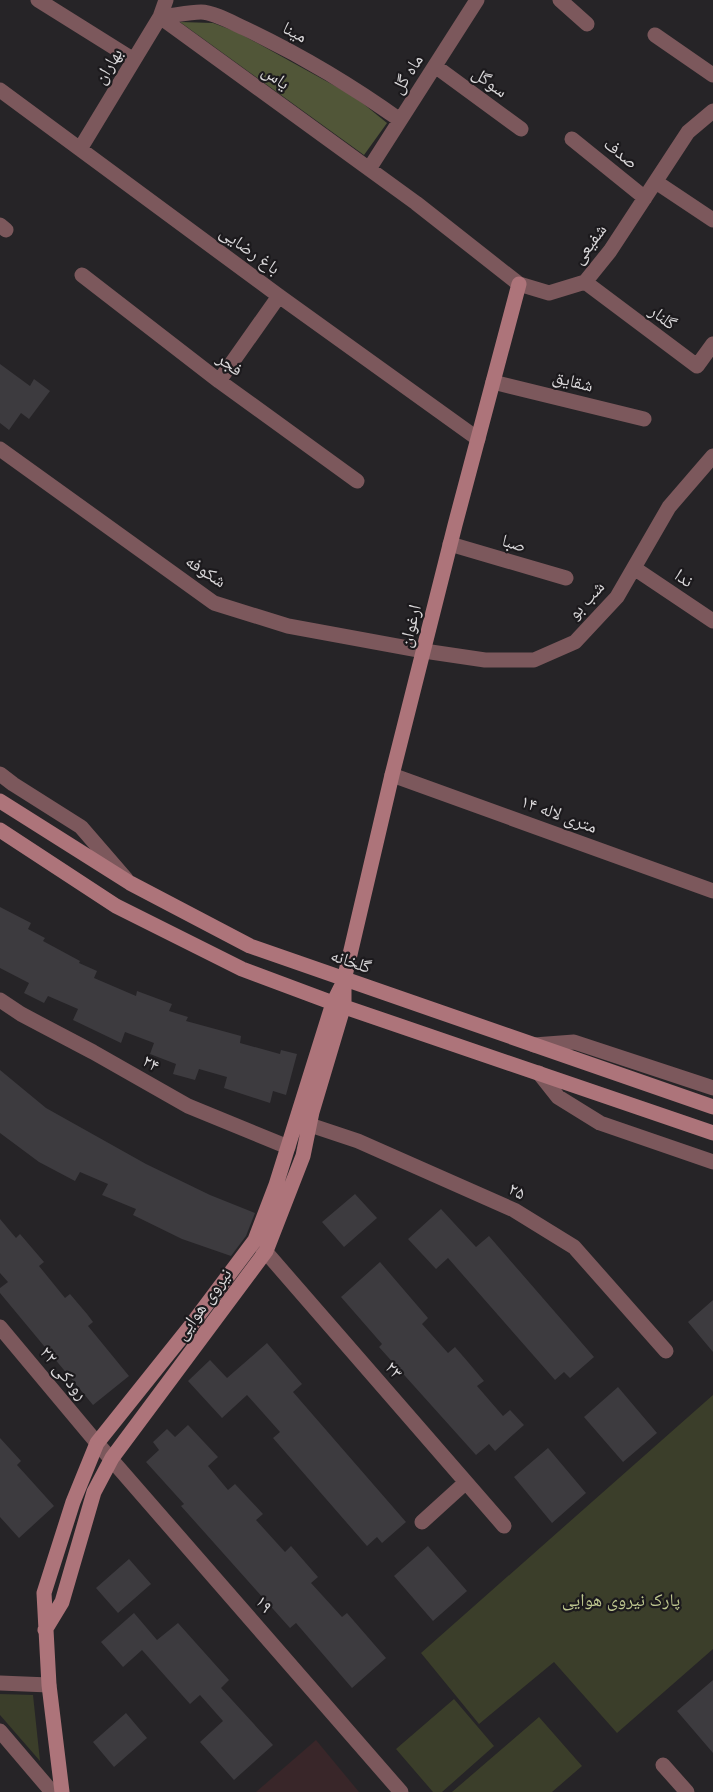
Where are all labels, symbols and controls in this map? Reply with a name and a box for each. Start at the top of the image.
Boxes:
street label: مینا [279,17,311,47]
street label: بهاران [89,44,127,88]
street label: ماه گل [386,50,428,98]
street label: یاس [258,60,294,94]
street label: سوگل [468,62,512,102]
street label: صدف [600,133,643,173]
street label: شفیعی [567,219,611,269]
street label: باغ رضایی [216,221,284,279]
street label: گلنار [645,299,681,334]
street label: فجر [212,347,247,380]
street label: شقایق [550,365,596,397]
street label: صبا [500,529,529,556]
street label: شکوفه [182,550,231,591]
street label: ندا [671,564,698,591]
street label: شب بو [563,576,609,624]
street label: ارغوان [394,602,426,650]
street label: ۱۴ متری لاله [518,790,600,838]
street label: گلخانه [328,944,375,977]
street label: ۲۴ [139,1049,164,1076]
street label: ۲۵ [505,1178,529,1204]
street label: نیروی هوایی [170,1264,236,1344]
street label: رودکی ۲۲ [35,1342,93,1404]
street label: ۲۳ [381,1357,408,1383]
park label: پارک نیروی هوایی [562,1589,680,1611]
street label: ۱۹ [251,1591,278,1617]

